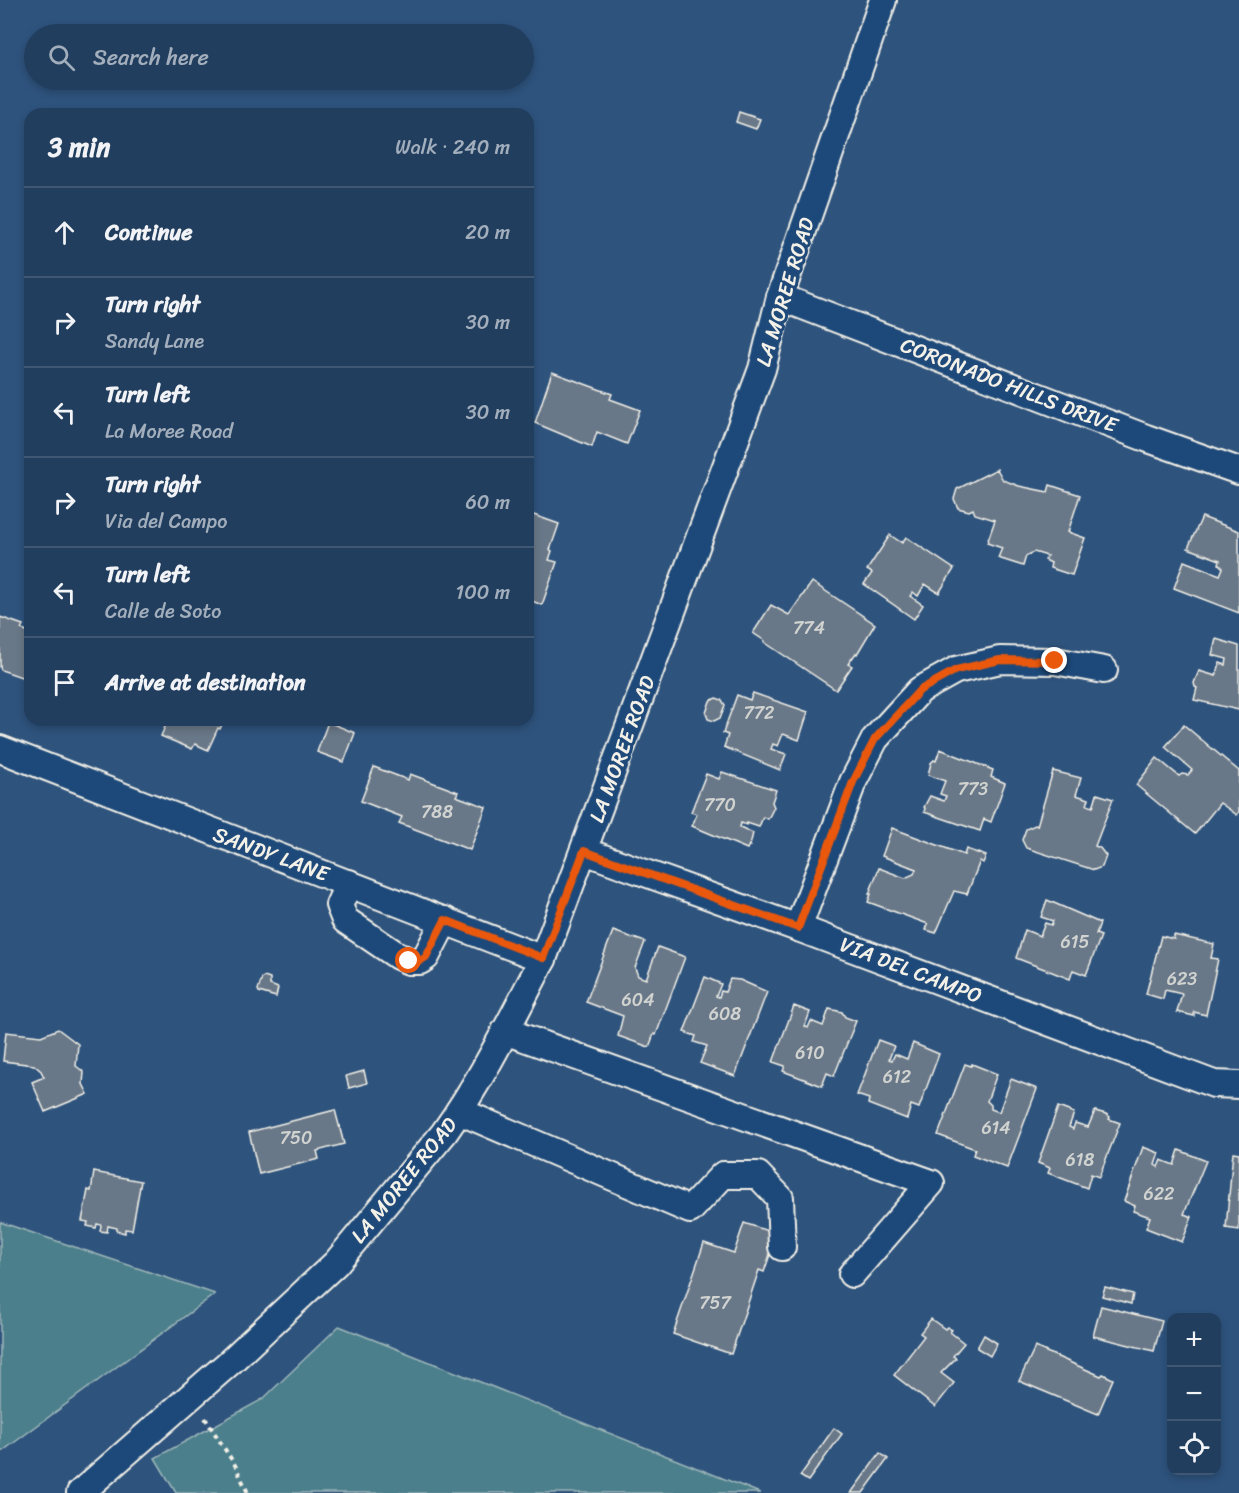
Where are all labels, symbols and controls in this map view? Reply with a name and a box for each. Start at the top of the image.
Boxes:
search box [24,24,534,90]
text: Search here [93,38,209,77]
icon: search [45,41,78,74]
text: 3 min [48,124,110,170]
text: Walk · 240 m [395,130,510,165]
street label: LA MOREE ROAD [744,212,826,371]
text: Continue [105,213,193,252]
text: 20 m [465,215,510,250]
icon: ahead [48,216,81,249]
text: Turn right [105,285,200,324]
text: 30 m [466,305,510,340]
icon: right [48,306,81,339]
text: Sandy Lane [105,324,204,359]
street label: CORONADO HILLS DRIVE [895,326,1125,444]
text: Turn left [105,375,190,414]
text: 30 m [466,395,510,430]
icon: left [48,396,81,429]
text: La Moree Road [105,414,233,449]
text: Turn right [105,465,200,504]
text: 60 m [465,485,510,520]
icon: right [48,486,81,519]
text: Via del Campo [105,504,227,539]
text: Turn left [105,555,190,594]
text: 100 m [456,575,510,610]
icon: left [48,576,81,609]
text: Calle de Soto [105,594,221,629]
house number: 774 [793,612,825,644]
route end [1041,647,1067,673]
text: Arrive at destination [105,663,306,702]
icon: arrive [48,666,81,699]
street label: LA MOREE ROAD [578,670,666,828]
house number: 772 [744,697,774,729]
house number: 773 [958,773,988,805]
house number: 770 [704,789,736,821]
house number: 788 [421,796,453,828]
street label: SANDY LANE [208,815,336,893]
street label: VIA DEL CAMPO [834,925,988,1015]
house number: 615 [1061,926,1089,958]
route start [395,947,421,973]
house number: 623 [1167,963,1197,995]
house number: 604 [622,984,654,1016]
house number: 608 [709,998,741,1030]
house number: 610 [795,1037,825,1069]
house number: 612 [883,1061,911,1093]
street label: LA MOREE ROAD [341,1108,468,1252]
house number: 614 [981,1112,1011,1144]
house number: 750 [280,1122,312,1154]
house number: 618 [1066,1144,1095,1176]
house number: 622 [1144,1178,1175,1210]
house number: 757 [699,1287,732,1319]
map controls [1167,1313,1221,1475]
button: + [1167,1313,1221,1367]
button: − [1167,1367,1221,1421]
button: locate [1167,1421,1221,1475]

